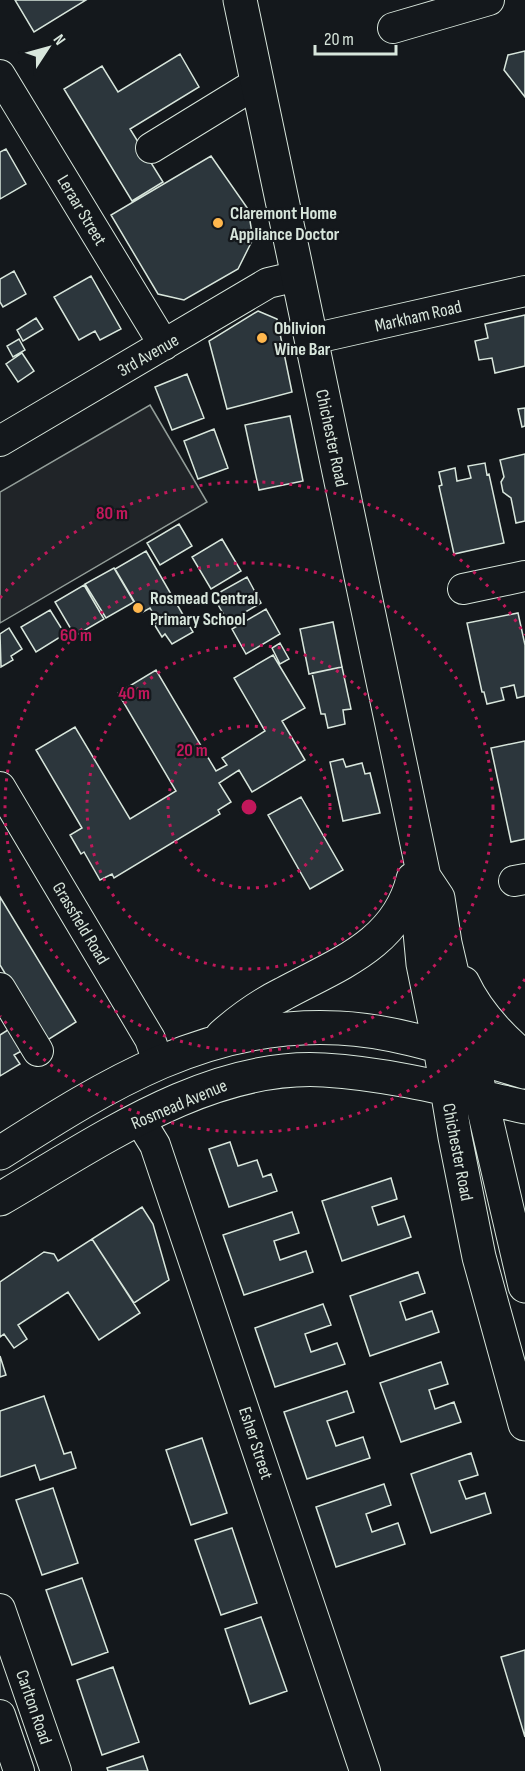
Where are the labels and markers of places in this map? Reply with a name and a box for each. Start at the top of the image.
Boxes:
place label: Claremont Home Appliance Doctor [229,203,340,245]
marker: Claremont Home Appliance Doctor [211,216,225,230]
place label: Oblivion Wine Bar [274,318,331,360]
marker: Oblivion Wine Bar [255,331,269,345]
place label: Rosmead Central Primary School [150,588,258,630]
marker: Rosmead Central Primary School [131,601,145,615]
centre of rings [239,797,259,817]

